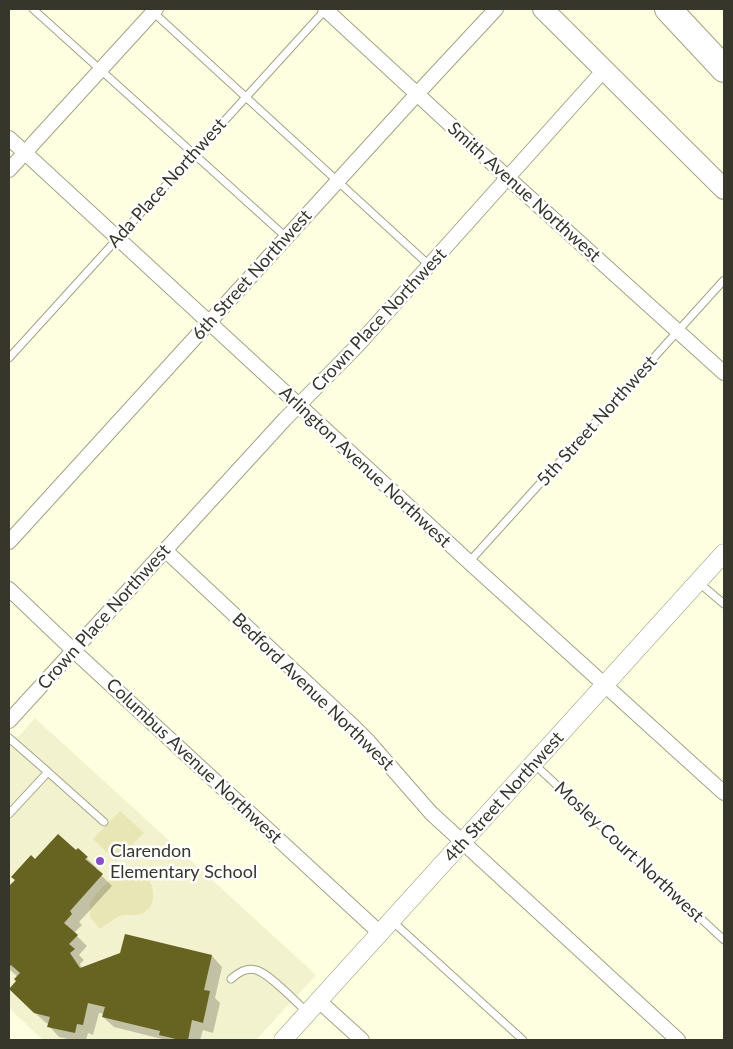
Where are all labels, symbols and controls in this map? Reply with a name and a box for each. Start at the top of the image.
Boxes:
street label: Ada Place Northwest [103,114,231,252]
street label: Smith Avenue Northwest [443,118,605,266]
street label: 6th Street Northwest [188,205,316,345]
street label: Crown Place Northwest [307,244,451,396]
street label: 5th Street Northwest [533,351,661,491]
street label: Arlington Avenue Northwest [275,382,455,552]
street label: Crown Place Northwest [33,540,175,694]
street label: Bedford Avenue Northwest [228,609,398,775]
street label: Columbus Avenue Northwest [102,674,286,848]
street label: 4th Street Northwest [440,727,568,867]
street label: Mosley Court Northwest [550,777,708,927]
place label: Clarendon Elementary School [110,840,257,882]
marker: Clarendon Elementary School [94,855,106,867]

